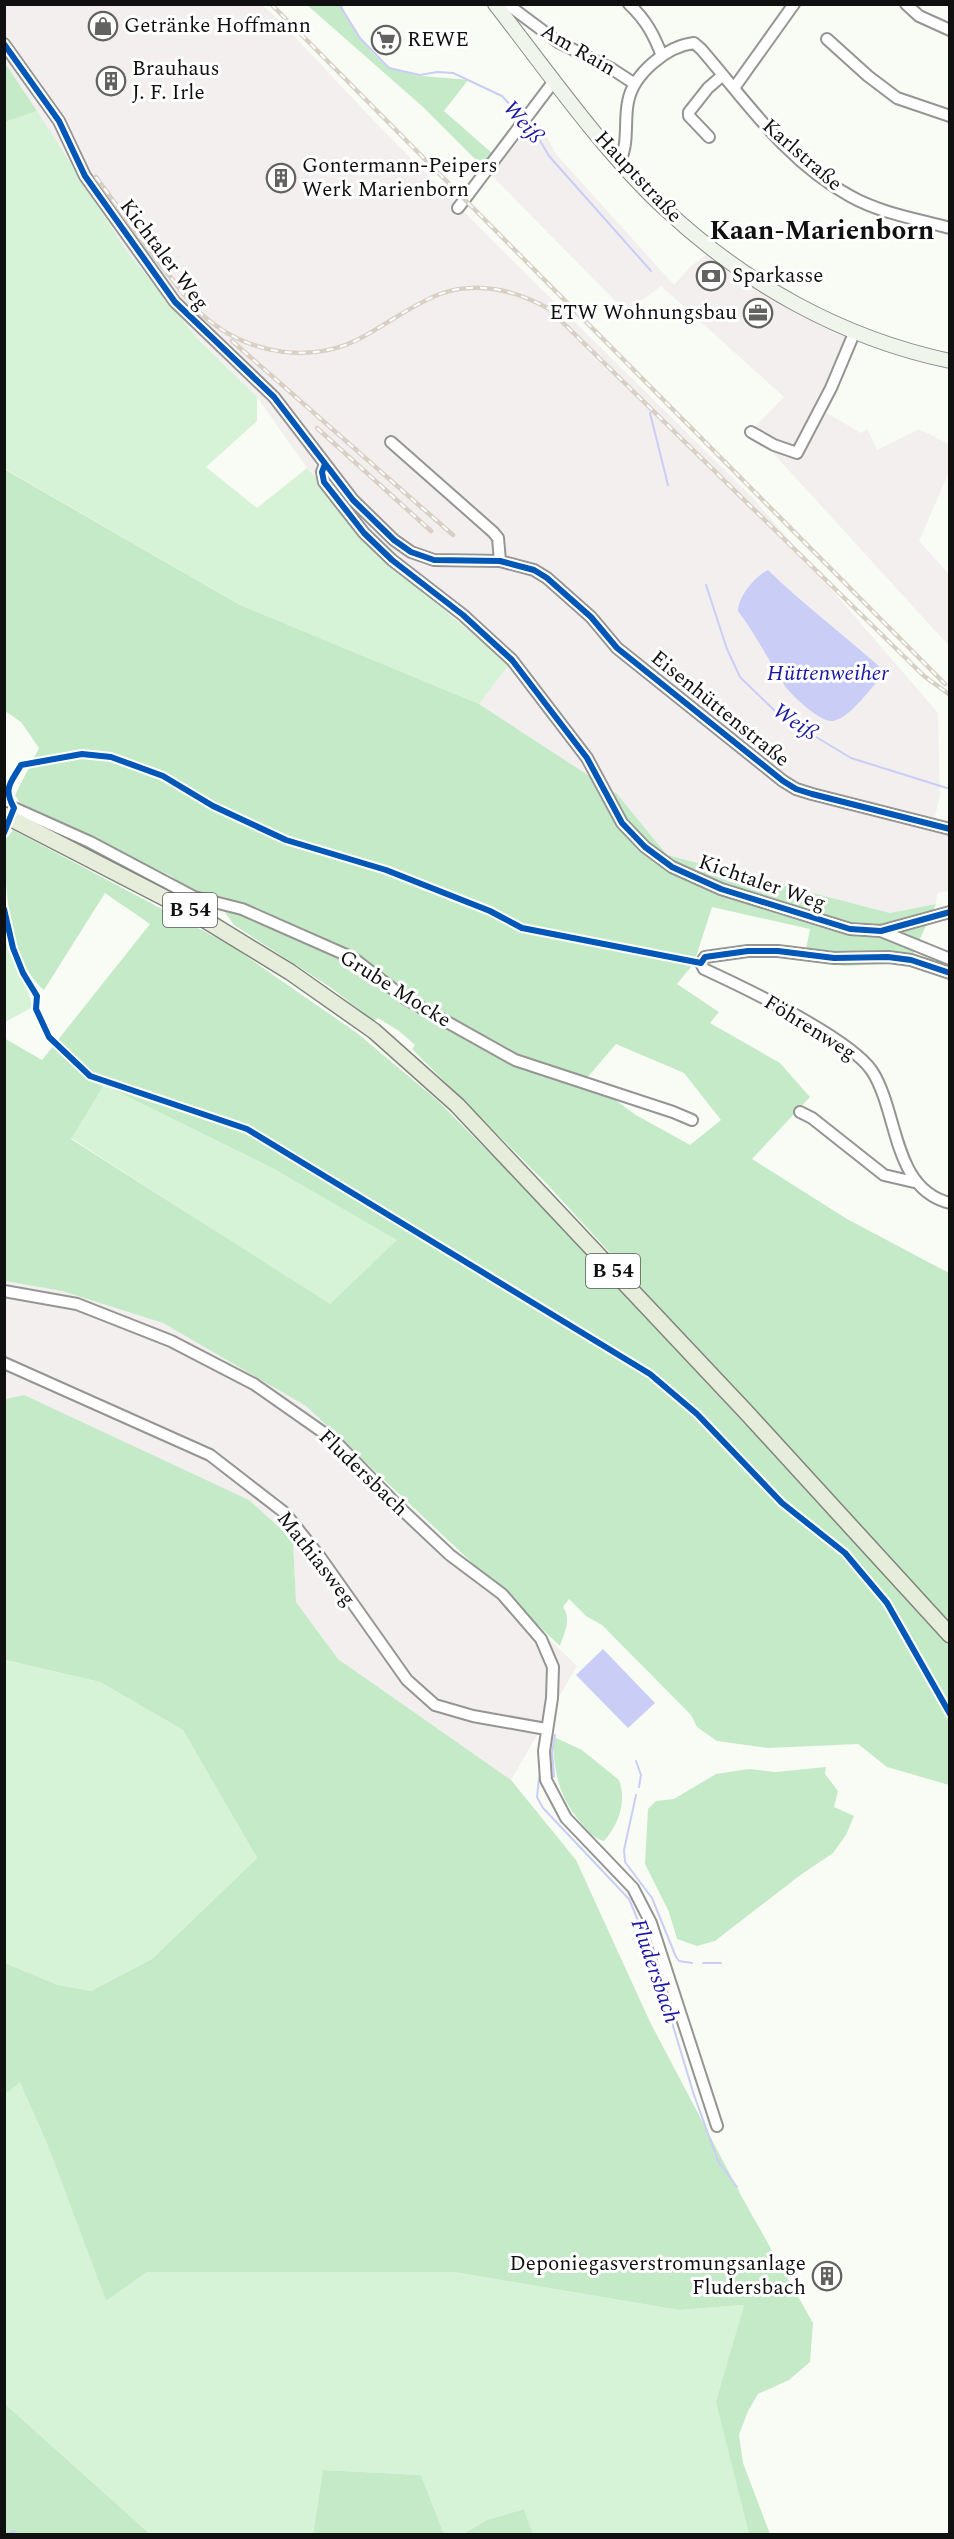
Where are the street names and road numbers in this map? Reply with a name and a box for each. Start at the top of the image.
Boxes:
street label: Am Rain [534,16,622,84]
street label: Karlstraße [755,111,849,199]
street label: Hauptstraße [587,123,689,231]
street label: Kichtaler Weg [111,192,217,318]
street label: Eisenhüttenstraße [643,643,797,775]
street label: Kichtaler Weg [694,846,830,920]
road number: B 54 [163,893,217,927]
street label: Grube Mocke [333,942,457,1036]
street label: Föhrenweg [758,987,862,1069]
road number: B 54 [586,1254,640,1288]
street label: Fludersbach [311,1422,415,1524]
street label: Mathiasweg [269,1504,363,1614]

